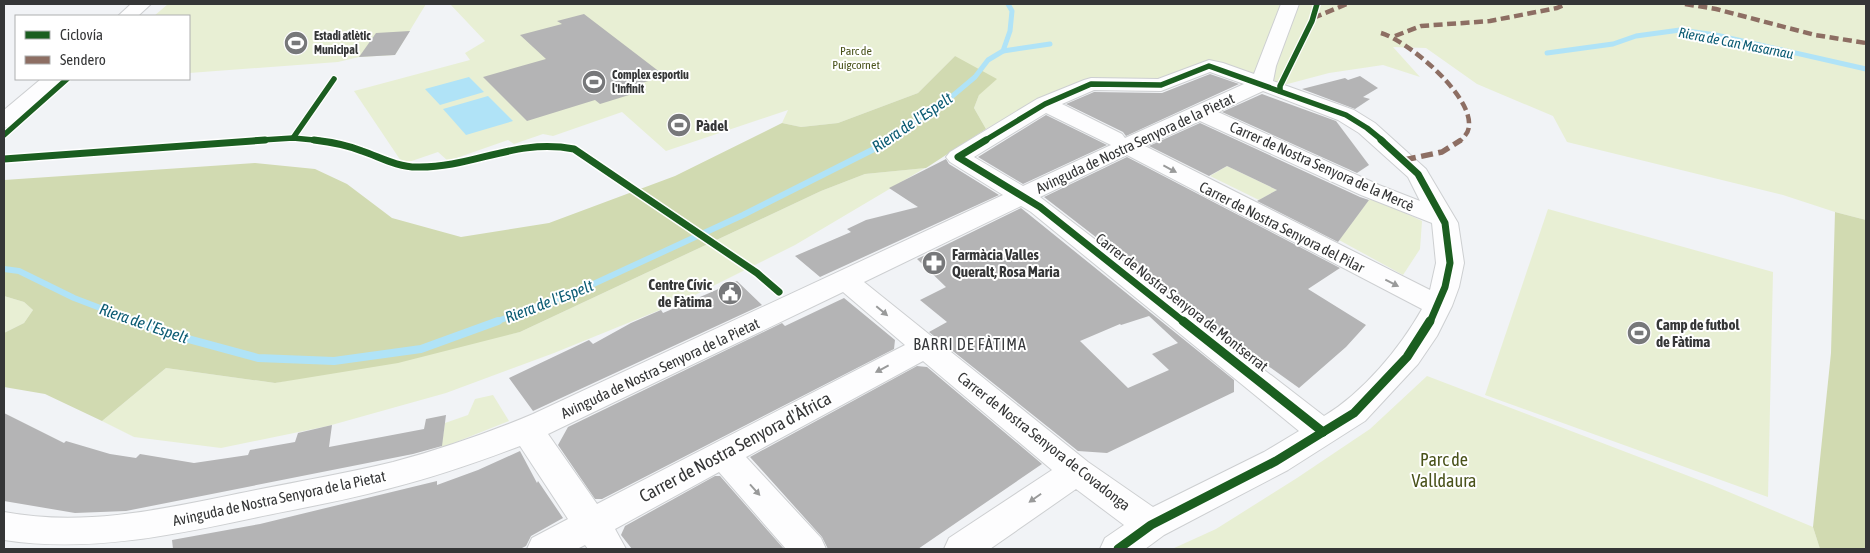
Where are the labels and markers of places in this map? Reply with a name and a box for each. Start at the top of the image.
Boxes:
place label: Estadi atlètic Municipal [314,29,371,57]
sports icon: Estadi atlètic Municipal [283,30,309,56]
place label: Complex esportiu l'Infinit [612,68,689,96]
sports icon: Complex esportiu l'Infinit [581,69,607,95]
sports icon: Pàdel [666,112,692,138]
place label: Pàdel [696,117,729,134]
place label: Farmàcia Valles Queralt, Rosa Maria [952,246,1060,280]
pharmacy icon: Farmàcia Valles Queralt, Rosa Maria [921,250,947,276]
place label: Centre Cívic de Fàtima [648,276,712,310]
public building icon: Centre Cívic de Fàtima [717,280,743,306]
place label: Camp de futbol de Fàtima [1656,316,1741,350]
sports icon: Camp de futbol de Fàtima [1626,320,1652,346]

